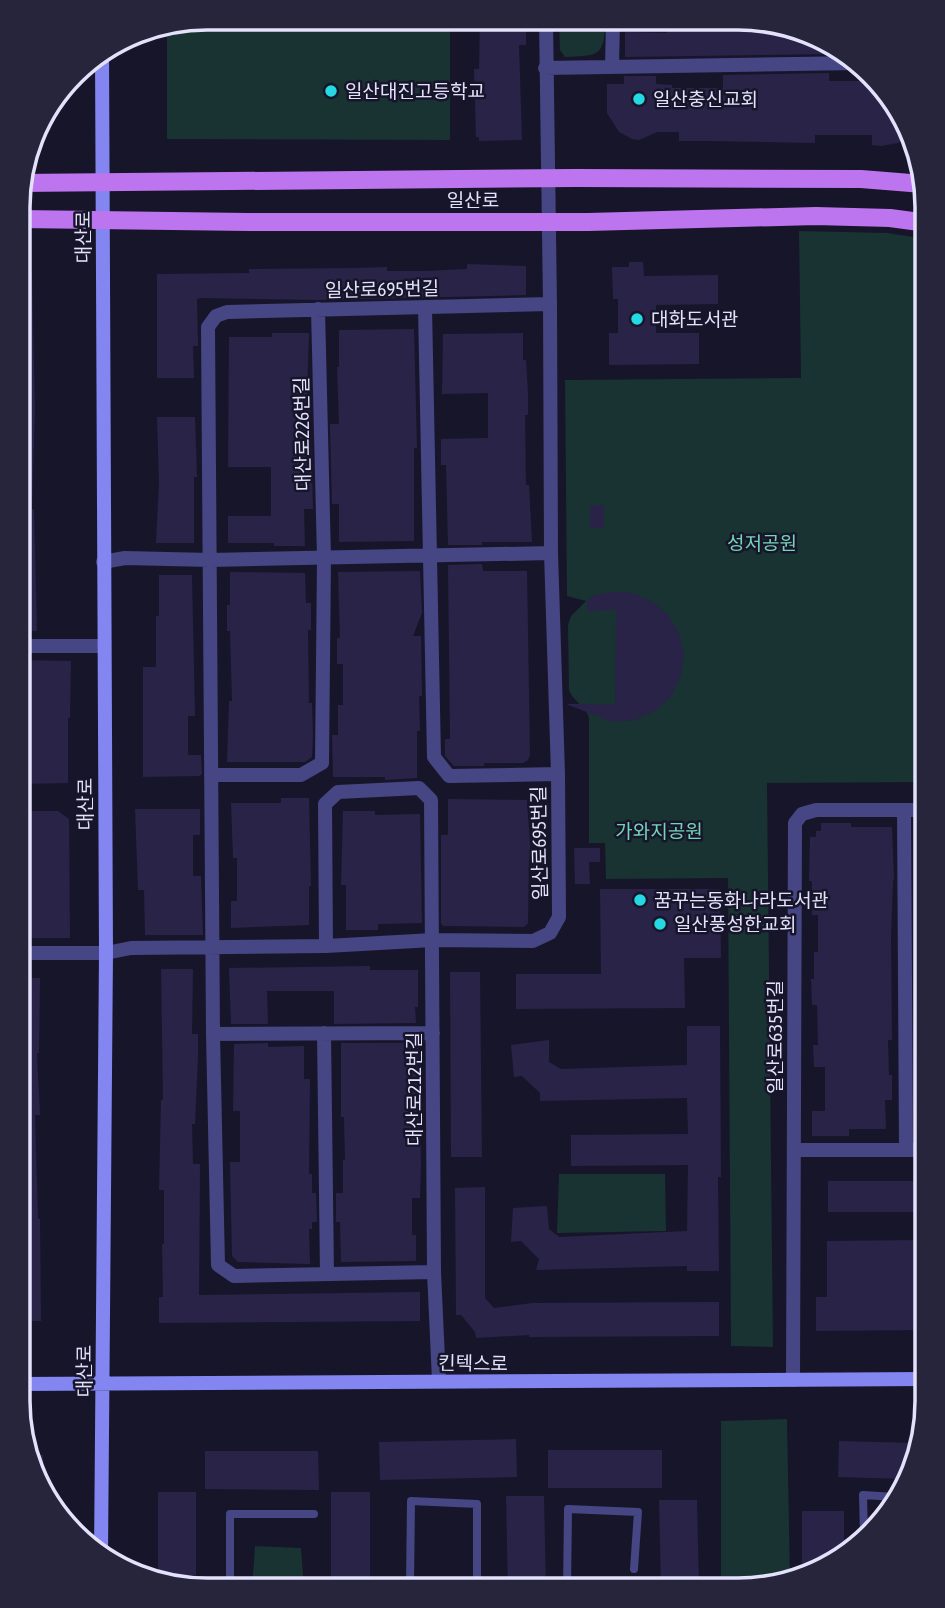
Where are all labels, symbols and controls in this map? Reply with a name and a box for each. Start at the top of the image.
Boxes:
place label: 일산대진고등학교 [345,80,485,102]
marker: 일산대진고등학교 [323,83,339,99]
place label: 일산충신교회 [653,88,758,110]
marker: 일산충신교회 [631,91,647,107]
street label: 일산로 [447,189,499,211]
street label: 대산로 [72,211,94,263]
street label: 일산로695번길 [325,277,439,301]
place label: 대화도서관 [651,308,738,330]
marker: 대화도서관 [629,311,645,327]
street label: 대산로226번길 [290,377,314,491]
park label: 성저공원 [727,532,797,554]
street label: 대산로 [74,778,96,830]
street label: 일산로695번길 [527,786,551,900]
park label: 가와지공원 [615,820,703,842]
place label: 꿈꾸는동화나라도서관 [654,889,829,911]
marker: 꿈꾸는동화나라도서관 [632,892,648,908]
place label: 일산풍성한교회 [674,913,796,935]
marker: 일산풍성한교회 [652,916,668,932]
street label: 일산로635번길 [764,980,786,1094]
street label: 대산로212번길 [403,1032,425,1146]
street label: 대산로 [73,1345,95,1397]
street label: 킨텍스로 [438,1351,508,1375]

